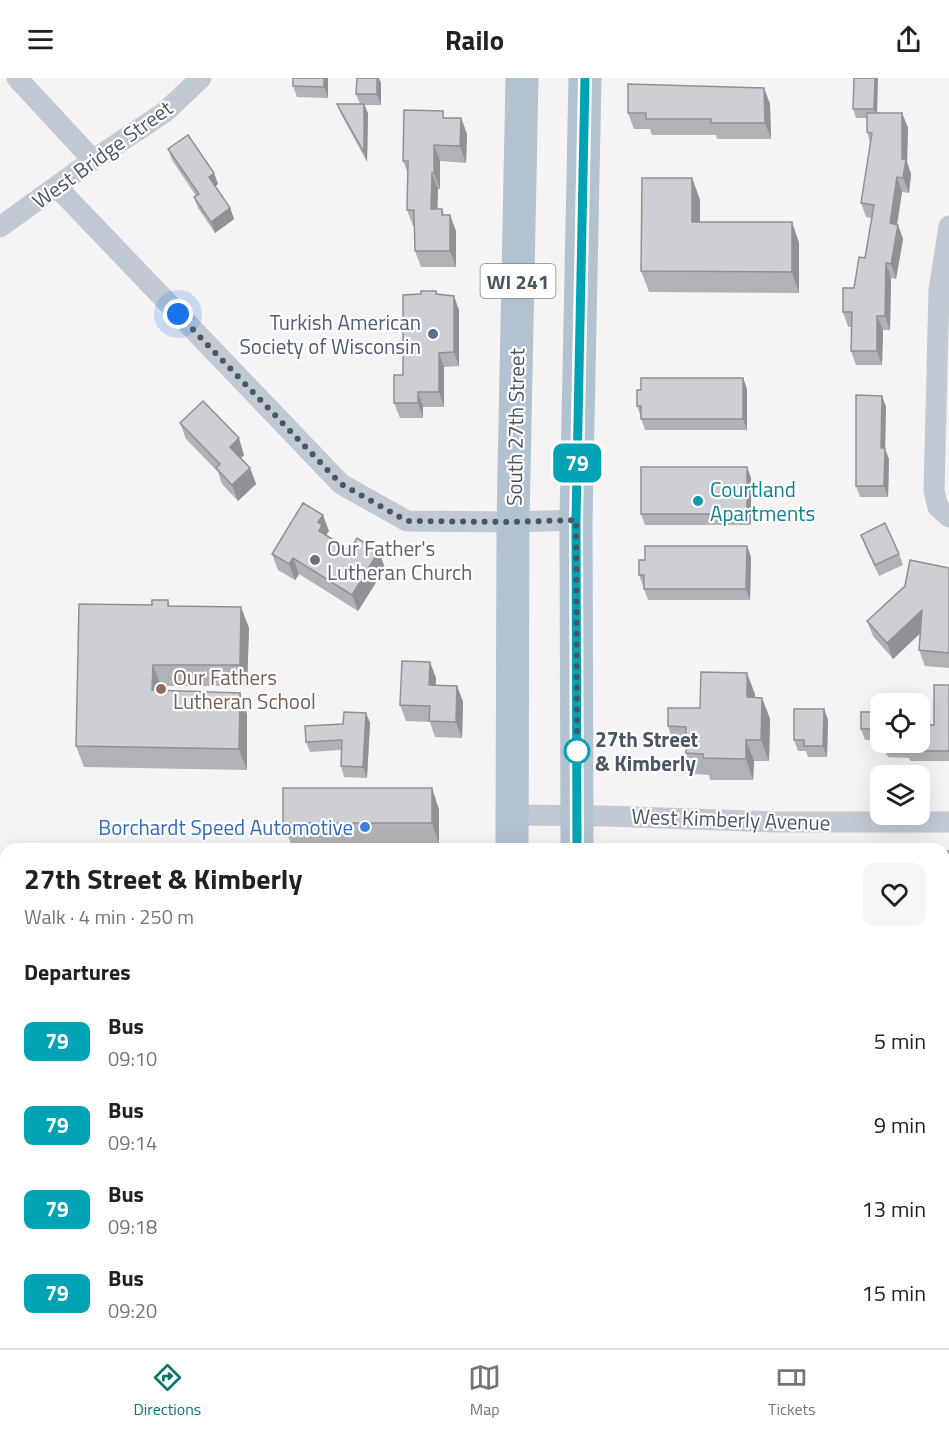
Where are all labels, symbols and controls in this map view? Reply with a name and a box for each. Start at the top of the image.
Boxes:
text: Railo [445,19,504,60]
icon: menu [24,23,57,56]
icon: share [892,23,925,56]
street label: West Bridge Street [25,92,179,216]
road number: WI 241 [480,264,556,298]
your location [163,299,193,329]
place label: Turkish American Society of Wisconsin [239,306,421,362]
marker: Turkish American Society of Wisconsin [426,327,440,341]
street label: South 27th Street [498,347,532,506]
line badge: 79 [550,444,604,482]
text: 79 [565,447,589,479]
place label: Courtland Apartments [710,473,815,529]
marker: Courtland Apartments [691,494,705,508]
place label: Our Father's Lutheran Church [327,532,472,588]
marker: Our Father's Lutheran Church [308,553,322,567]
place label: Our Fathers Lutheran School [173,661,316,717]
marker: Our Fathers Lutheran School [154,682,168,696]
map controls [870,693,930,825]
button: locate [870,693,930,753]
place label: 27th Street & Kimberly [595,723,699,779]
marker: 27th Street & Kimberly [564,738,590,764]
button: layers [870,765,930,825]
street label: West Kimberly Avenue [631,800,831,838]
place label: Borchardt Speed Automotive [98,811,353,843]
marker: Borchardt Speed Automotive [358,820,372,834]
text: 27th Street & Kimberly [24,857,302,900]
button: heart [863,863,926,926]
text: Walk · 4 min · 250 m [24,901,194,932]
text: Departures [24,955,131,989]
text: Bus [108,1009,144,1043]
text: 5 min [874,1024,926,1058]
text: 79 [45,1025,69,1057]
text: 09:10 [108,1043,157,1074]
text: Bus [108,1093,144,1127]
text: 9 min [874,1108,926,1142]
text: 79 [45,1109,69,1141]
text: 09:14 [108,1127,157,1158]
text: Bus [108,1177,144,1211]
text: 13 min [861,1192,926,1226]
text: 79 [45,1193,69,1225]
text: 09:18 [108,1211,157,1242]
text: Bus [108,1261,144,1295]
text: 15 min [861,1276,926,1310]
text: 79 [45,1277,69,1309]
text: 09:20 [108,1295,157,1326]
tab: Directions [133,1361,201,1421]
tab: Map [468,1361,501,1421]
tab: Tickets [768,1361,816,1421]

